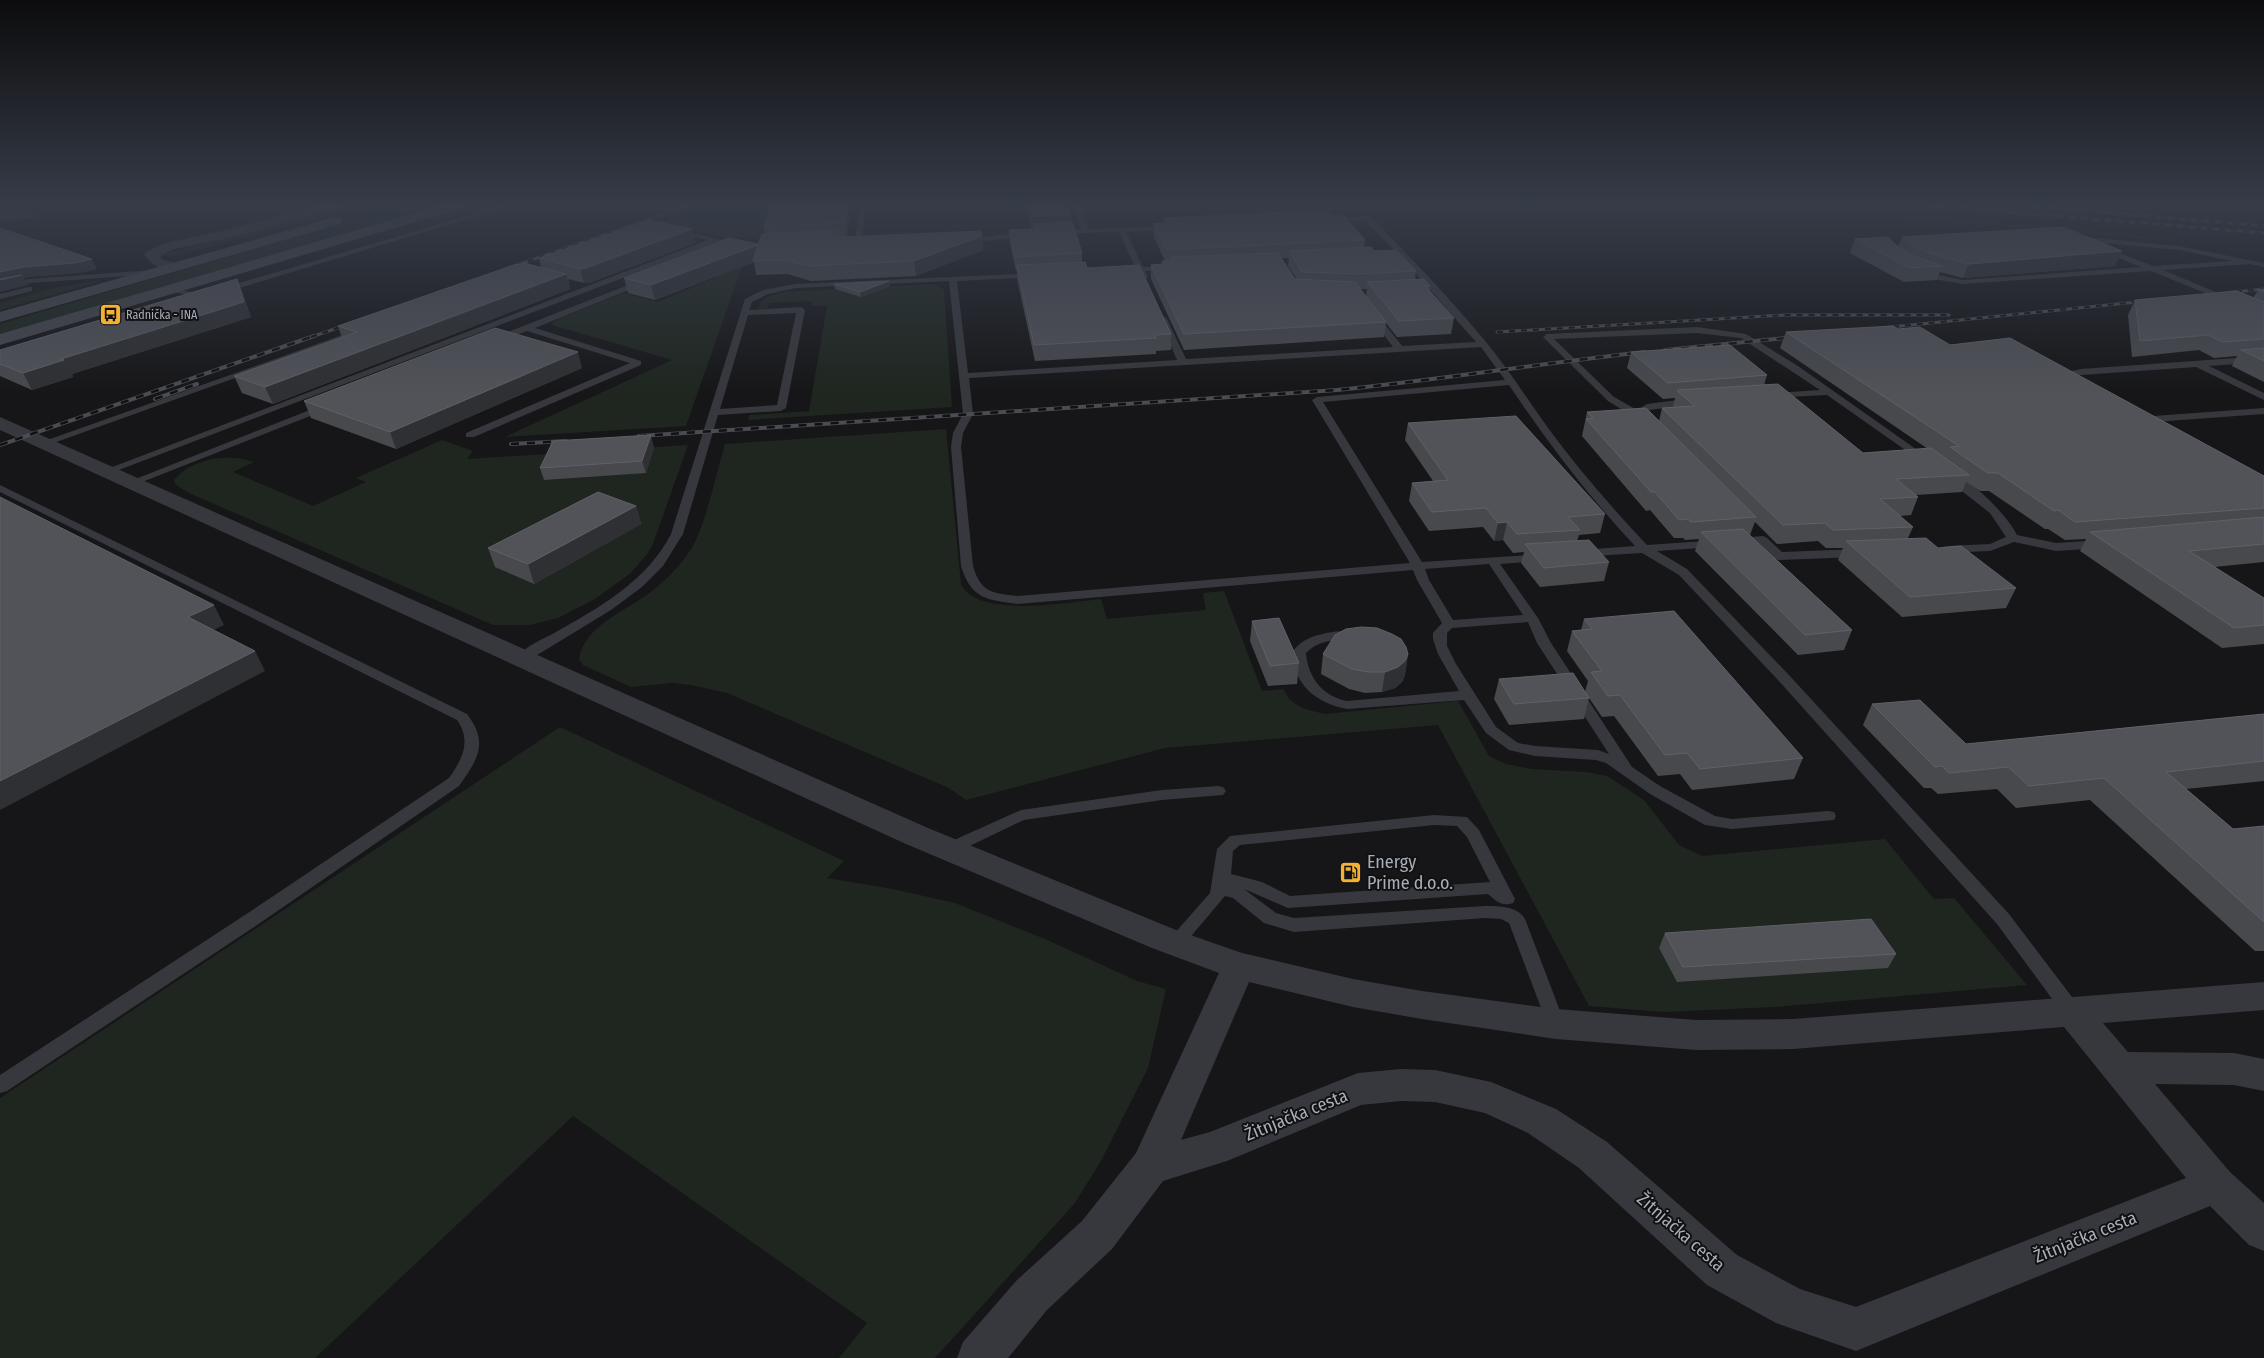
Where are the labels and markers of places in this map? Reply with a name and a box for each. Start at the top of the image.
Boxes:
bus stop icon: Radnička - INA [98,303,122,327]
place label: Radnička - INA [126,308,198,322]
place label: Energy Prime d.o.o. [1367,851,1453,894]
fuel station icon: Energy Prime d.o.o. [1339,860,1363,884]

